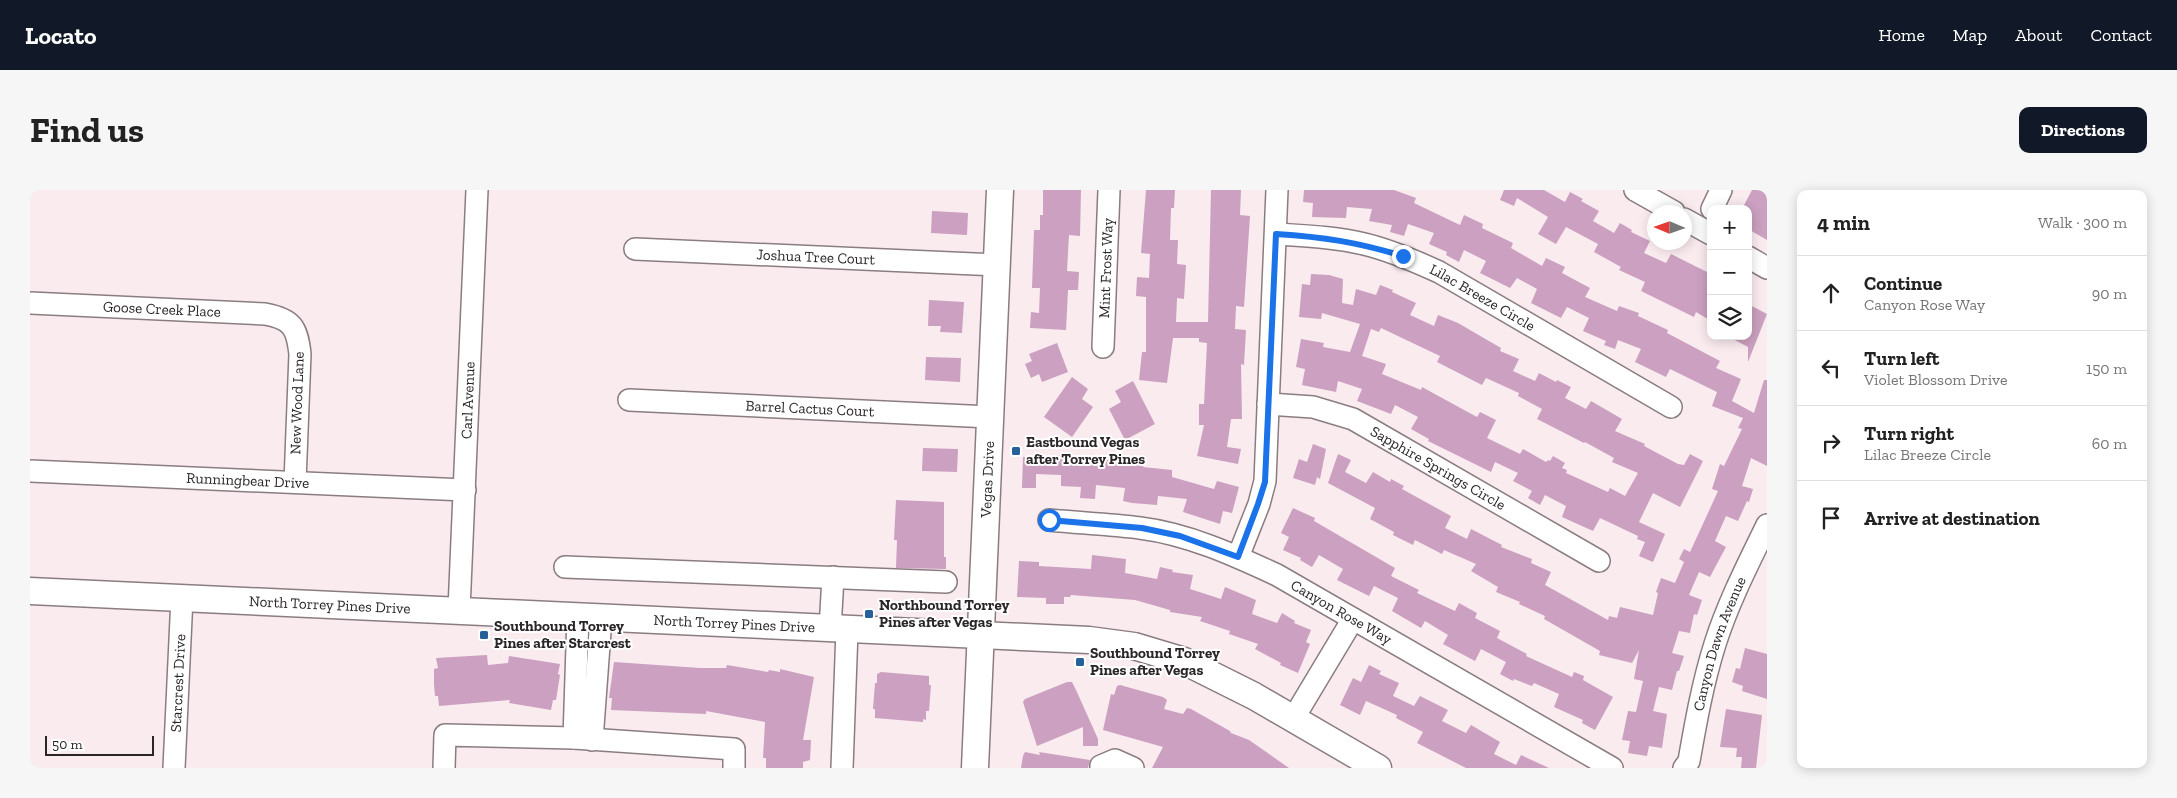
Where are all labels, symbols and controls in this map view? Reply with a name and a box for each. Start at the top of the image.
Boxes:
text: Locato [25,21,97,50]
text: Home [1878,24,1925,46]
text: Map [1953,24,1987,46]
text: About [2015,24,2062,46]
text: Contact [2090,24,2152,46]
button: Directions [2019,107,2147,153]
text: Find us [30,109,144,151]
north arrow [1647,205,1692,250]
map controls [1707,205,1752,340]
button: + [1707,205,1752,250]
text: 4 min [1817,210,1870,235]
text: Walk · 300 m [2038,213,2127,232]
street label: Mint Frost Way [1095,217,1117,319]
street label: Joshua Tree Court [756,245,876,269]
route end [1392,245,1415,268]
button: − [1707,250,1752,295]
street label: Lilac Breeze Circle [1427,260,1538,335]
text: Continue [1864,272,1942,295]
icon: ahead [1817,279,1845,307]
text: 90 m [2092,284,2127,303]
button: layers [1707,295,1752,340]
text: Canyon Rose Way [1864,295,1985,314]
street label: Goose Creek Place [102,297,221,321]
text: Turn left [1864,347,1939,370]
street label: New Wood Lane [286,351,308,455]
icon: left [1817,354,1845,382]
text: 150 m [2086,359,2127,378]
street label: Carl Avenue [457,361,479,439]
text: Violet Blossom Drive [1864,370,2007,389]
street label: Barrel Cactus Court [745,396,875,421]
street label: Sapphire Springs Circle [1367,422,1509,514]
text: Turn right [1864,422,1954,445]
icon: right [1817,429,1845,457]
place label: Eastbound Vegas after Torrey Pines [1026,433,1145,468]
text: 60 m [2092,434,2127,453]
street label: Vegas Drive [977,441,998,519]
marker: Eastbound Vegas after Torrey Pines [1010,445,1022,457]
text: Lilac Breeze Circle [1864,445,1991,464]
street label: Runningbear Drive [186,469,310,492]
icon: arrive [1817,504,1845,532]
text: Arrive at destination [1864,507,2040,530]
route start [1038,509,1061,532]
street label: Canyon Dawn Avenue [1689,574,1750,713]
street label: Canyon Rose Way [1288,576,1395,648]
street label: North Torrey Pines Drive [248,592,411,618]
place label: Northbound Torrey Pines after Vegas [879,596,1009,631]
marker: Northbound Torrey Pines after Vegas [863,608,875,620]
street label: North Torrey Pines Drive [653,611,815,636]
place label: Southbound Torrey Pines after Starcrest [494,617,632,652]
marker: Southbound Torrey Pines after Starcrest [478,629,490,641]
street label: Starcrest Drive [167,634,189,733]
place label: Southbound Torrey Pines after Vegas [1090,644,1220,679]
marker: Southbound Torrey Pines after Vegas [1074,656,1086,668]
scale bar [45,733,154,756]
text: 50 m [52,736,83,753]

